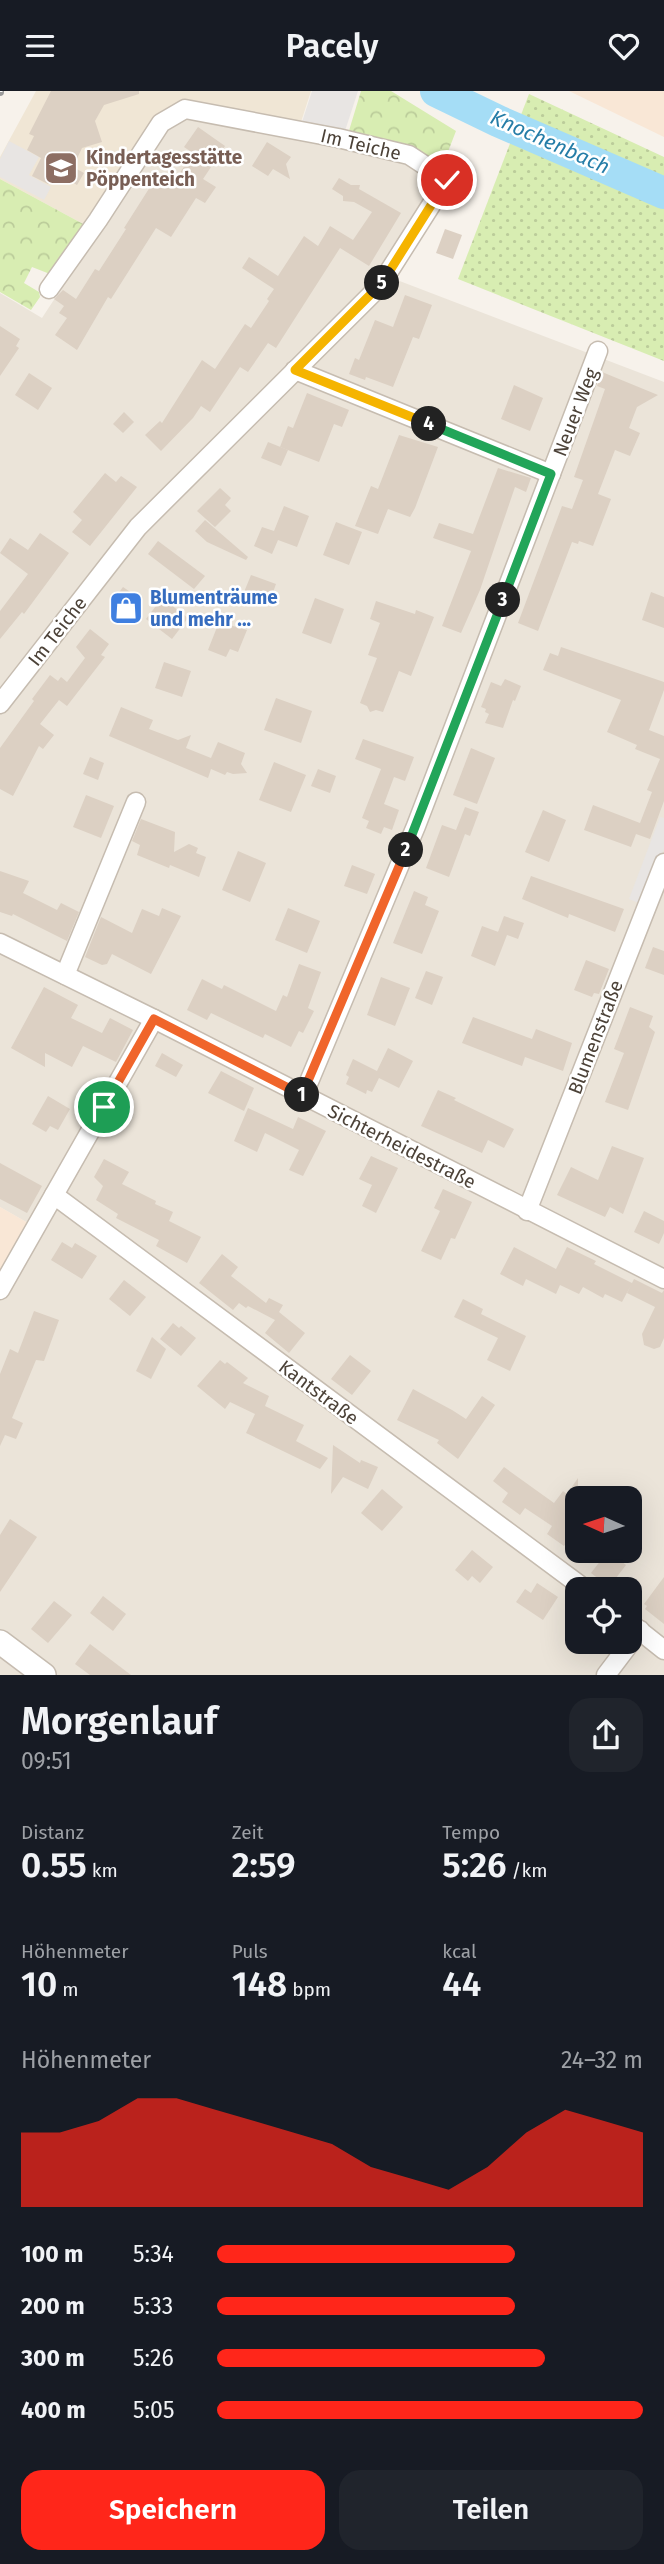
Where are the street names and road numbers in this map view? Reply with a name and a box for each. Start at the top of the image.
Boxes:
street label: Im Teiche [318,124,403,165]
street label: Neuer Weg [548,365,603,460]
street label: Im Teiche [23,592,92,671]
street label: Blumenstraße [563,977,628,1097]
street label: Sichterheidestraße [324,1099,480,1194]
street label: Kantstraße [274,1355,363,1430]

